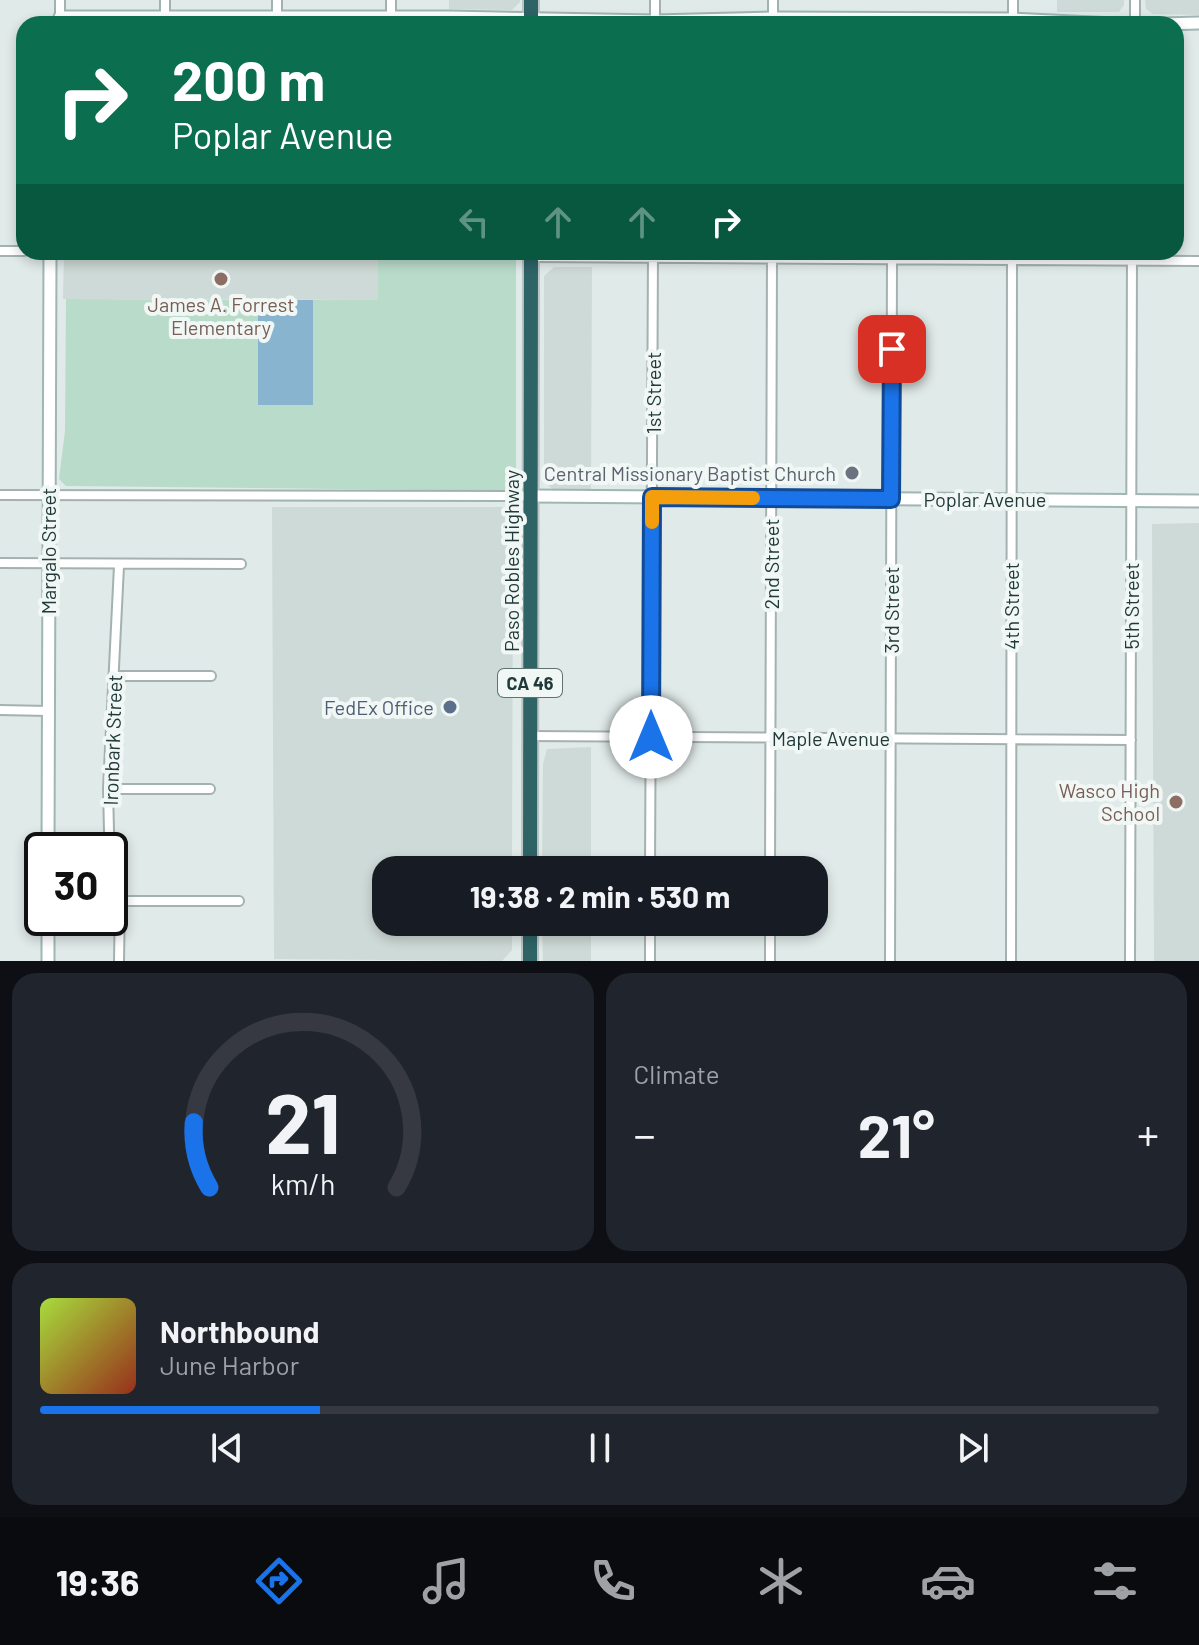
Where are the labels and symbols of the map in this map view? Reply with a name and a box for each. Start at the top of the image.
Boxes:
marker: James A. Forrest Elementary [212,270,230,288]
place label: James A. Forrest Elementary [147,292,295,339]
pin [858,315,926,383]
street label: 1st Street [641,352,665,434]
place label: Central Missionary Baptist Church [544,461,836,485]
marker: Central Missionary Baptist Church [843,464,861,482]
street label: Paso Robles Highway [499,470,523,652]
street label: Poplar Avenue [923,487,1047,511]
street label: Margalo Street [36,488,60,614]
street label: 2nd Street [759,519,783,609]
street label: 4th Street [999,562,1023,650]
street label: 5th Street [1119,563,1143,649]
street label: 3rd Street [879,567,903,654]
road number: CA 46 [498,669,562,697]
street label: Ironbark Street [98,674,126,806]
place label: FedEx Office [324,695,434,719]
position arrow [609,695,693,779]
marker: FedEx Office [441,698,459,716]
street label: Maple Avenue [772,726,890,750]
place label: Wasco High School [1059,778,1160,825]
marker: Wasco High School [1167,793,1185,811]
speed limit sign: 30 [24,832,128,936]

